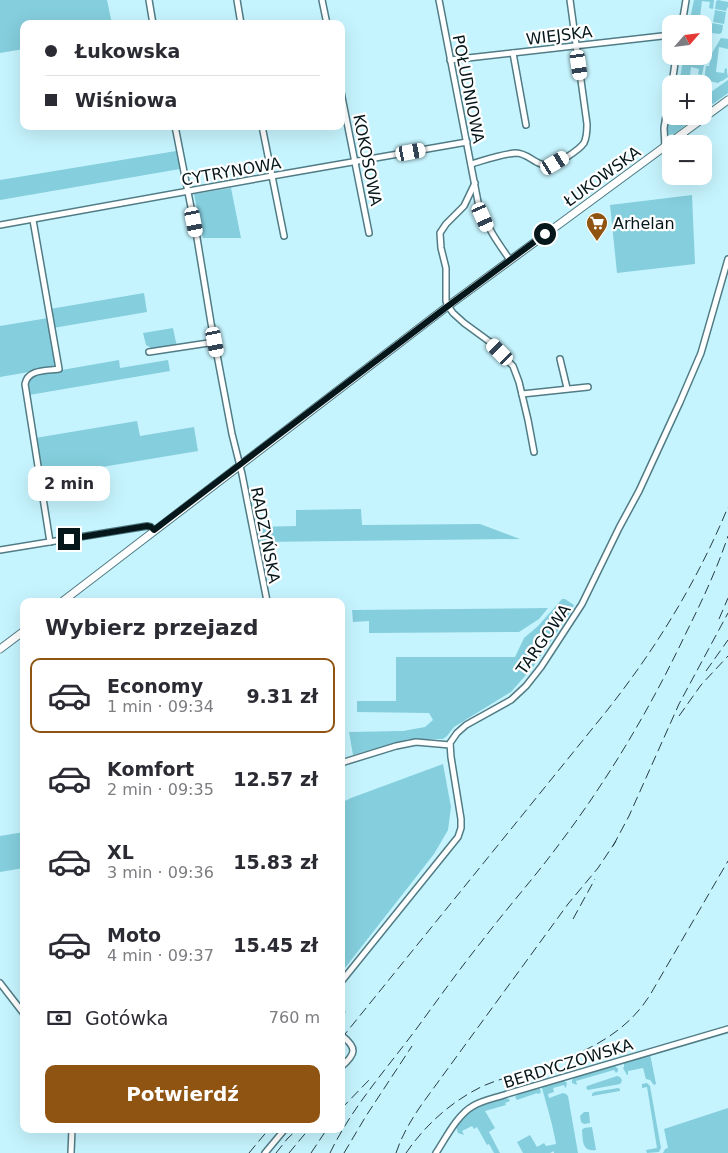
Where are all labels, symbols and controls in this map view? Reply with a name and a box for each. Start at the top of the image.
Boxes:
north arrow [662,15,712,65]
map controls [662,15,712,185]
street label: WIEJSKA [525,22,593,49]
street label: POŁUDNIOWA [449,33,488,145]
text: Łukowska [75,40,180,62]
car [569,49,588,81]
button: + [662,75,712,125]
text: Wiśniowa [75,89,177,111]
street label: KOKOSOWA [349,113,386,208]
button: − [662,135,712,185]
car [394,142,427,162]
street label: ŁUKOWSKA [559,142,644,211]
car [538,149,571,177]
street label: CYTRYNOWA [180,153,282,190]
car [470,200,495,234]
car [183,206,204,238]
supermarket icon: Arhelan [585,211,609,242]
place label: Arhelan [613,214,675,233]
route start [534,223,556,245]
car [204,326,225,358]
car [484,336,515,368]
callout: 2 min [28,466,110,502]
text: 2 min [44,474,94,493]
street label: RADZYŃSKA [247,485,284,585]
route end [58,528,80,550]
street label: TARGOWA [512,600,575,679]
text: Wybierz przejazd [45,615,258,640]
icon: car [47,673,92,718]
text: Economy [107,675,203,697]
text: 9.31 zł [246,685,318,707]
text: 1 min · 09:34 [107,697,214,716]
icon: car [47,756,92,801]
text: Komfort [107,758,194,780]
text: 12.57 zł [233,768,318,790]
text: 2 min · 09:35 [107,780,214,799]
icon: car [47,839,92,884]
text: XL [107,841,134,863]
text: 15.83 zł [233,851,318,873]
text: 3 min · 09:36 [107,863,214,882]
icon: car [47,922,92,967]
text: Moto [107,924,161,946]
text: 15.45 zł [233,934,318,956]
text: 4 min · 09:37 [107,946,214,965]
icon: cash [45,1004,73,1032]
text: Gotówka [85,1007,168,1029]
text: 760 m [269,1008,320,1027]
street label: BERDYCZOWSKA [501,1035,635,1092]
button: Potwierdź [45,1065,320,1123]

